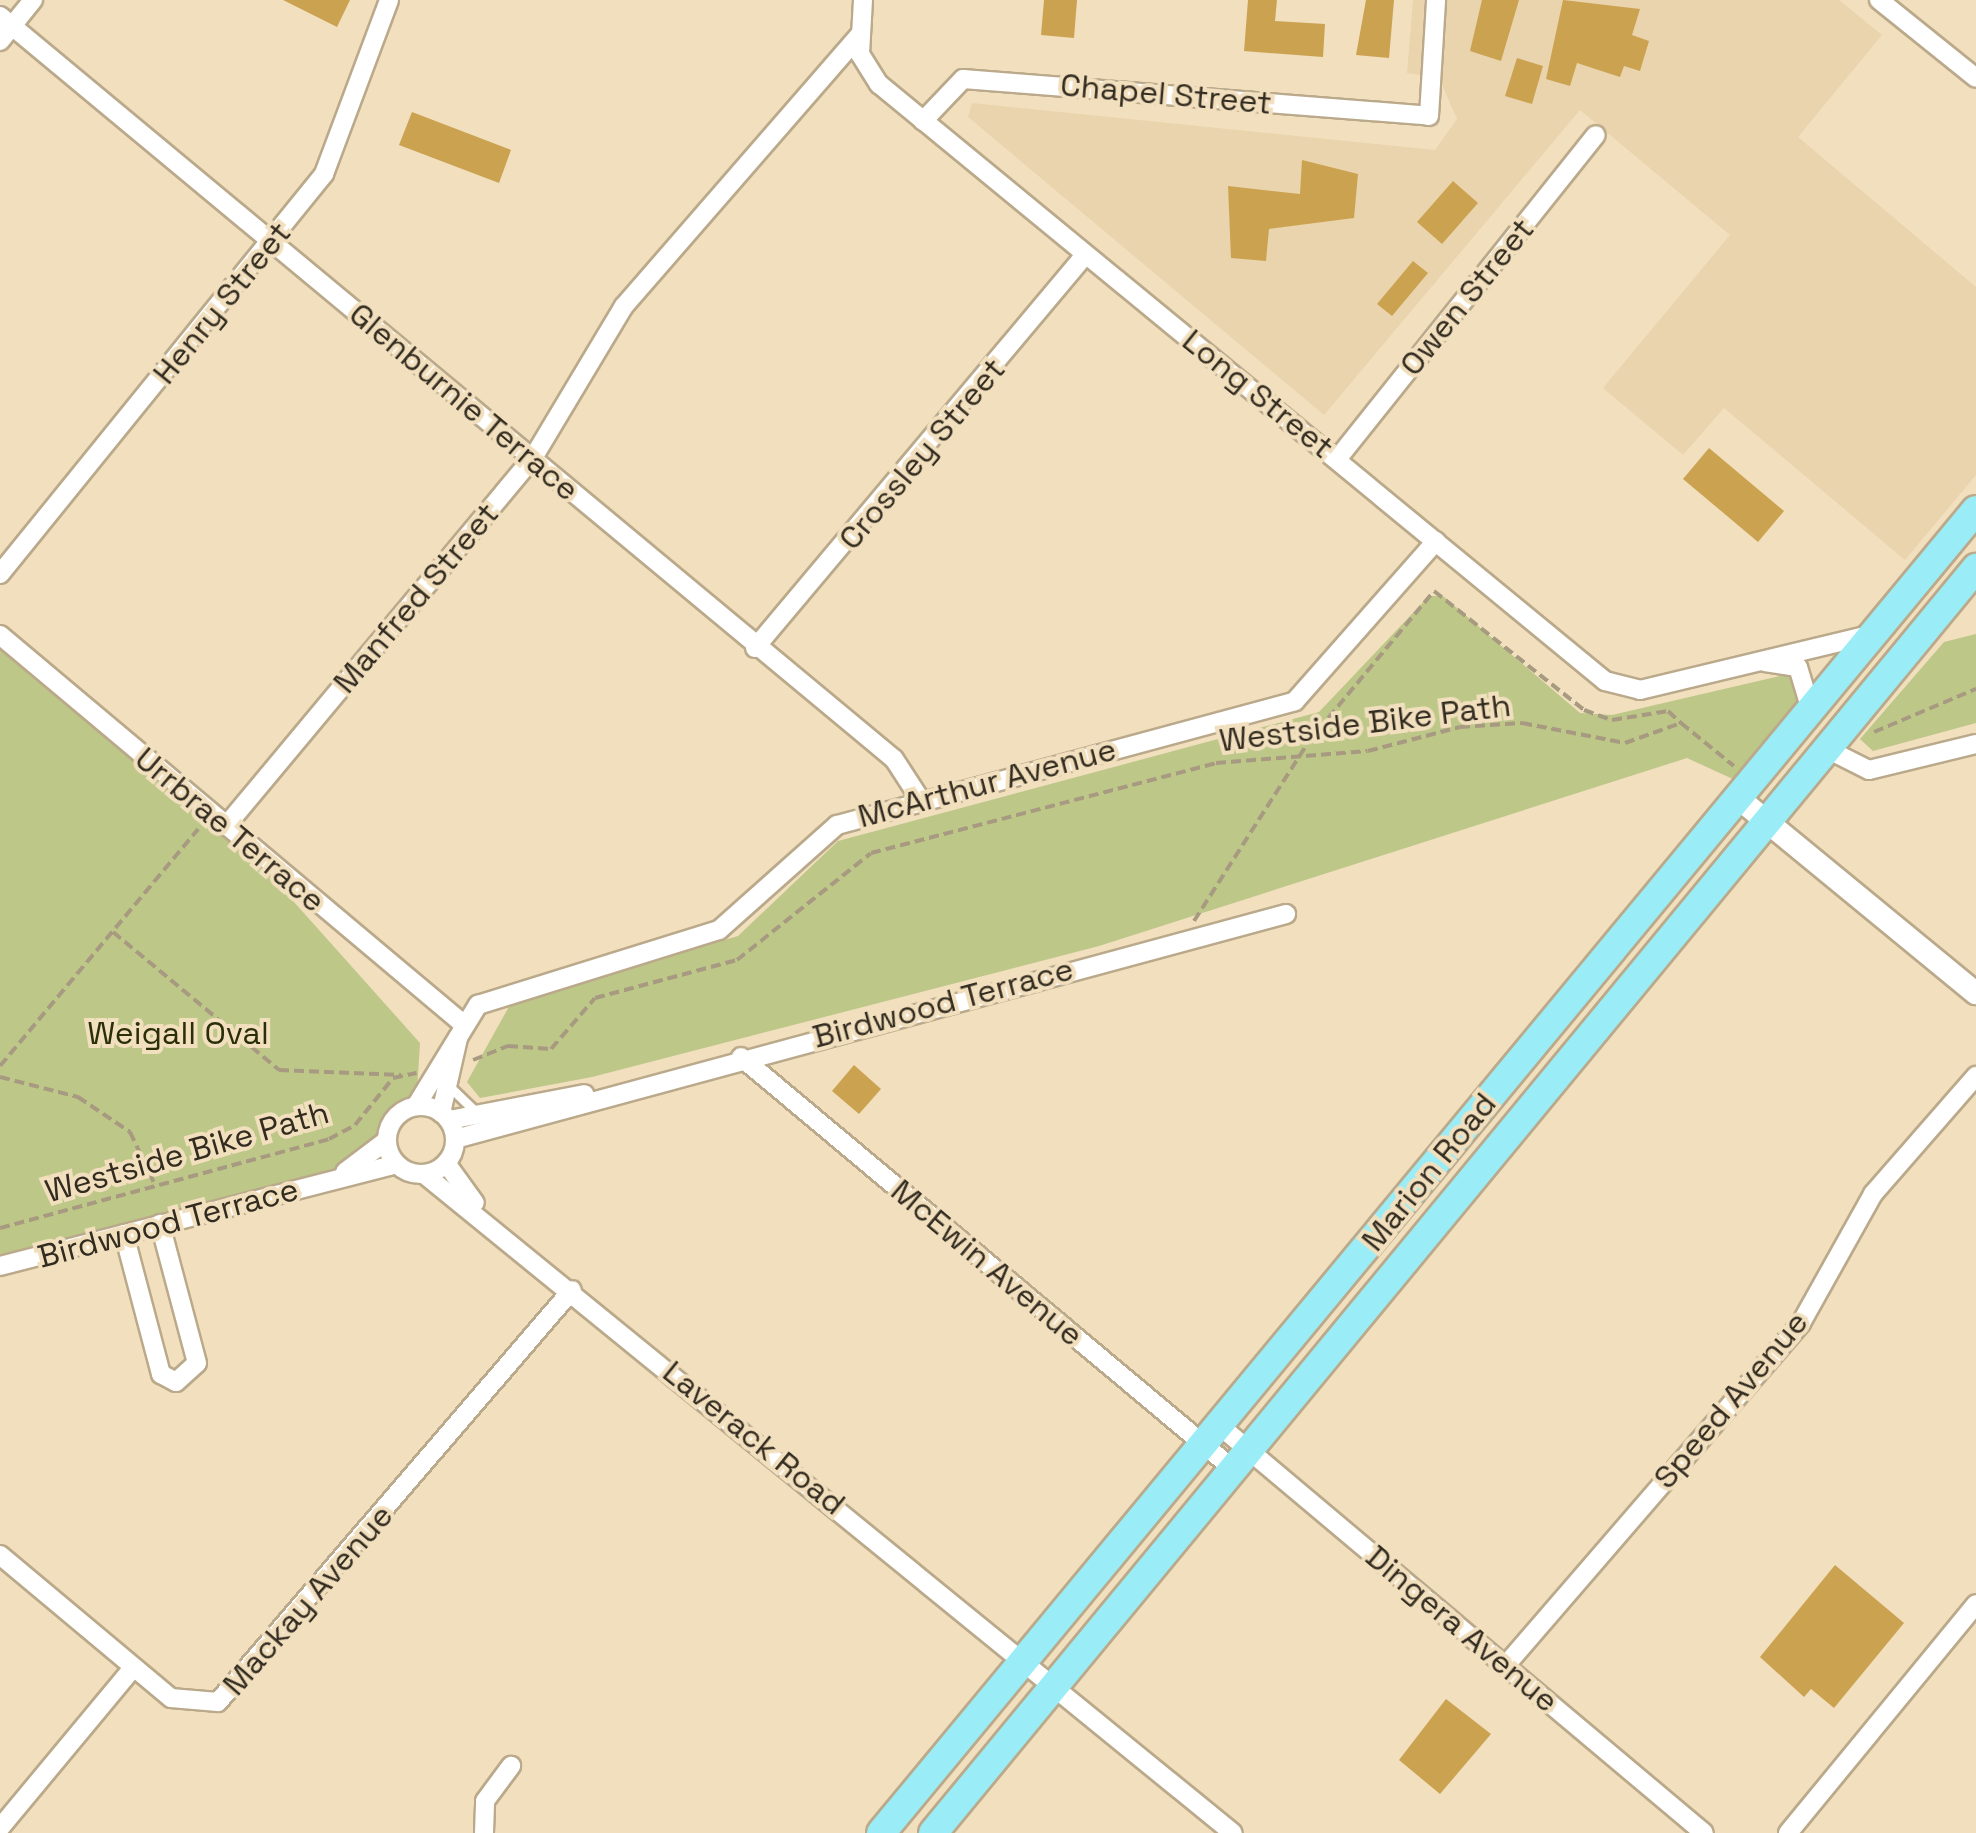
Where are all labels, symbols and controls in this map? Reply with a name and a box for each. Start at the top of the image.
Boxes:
street label: Chapel Street [1059,66,1273,122]
street label: Owen Street [1392,211,1542,383]
street label: Henry Street [145,214,299,392]
street label: Glenburnie Terrace [341,295,587,509]
street label: Long Street [1175,321,1341,467]
street label: Crossley Street [831,351,1013,557]
street label: Manfred Street [325,495,507,701]
street label: Westside Bike Path [1217,686,1513,760]
street label: McArthur Avenue [854,730,1120,836]
street label: Urrbrae Terrace [127,739,333,921]
street label: Birdwood Terrace [808,950,1078,1056]
park label: Weigall Oval [87,1014,269,1052]
street label: Marion Road [1354,1085,1504,1259]
street label: Westside Bike Path [41,1093,333,1211]
street label: Birdwood Terrace [33,1170,303,1276]
street label: McEwin Avenue [883,1171,1091,1355]
street label: Speed Avenue [1646,1303,1816,1497]
street label: Laverack Road [655,1353,853,1523]
street label: Mackay Avenue [215,1497,401,1703]
street label: Dingera Avenue [1358,1537,1566,1721]

